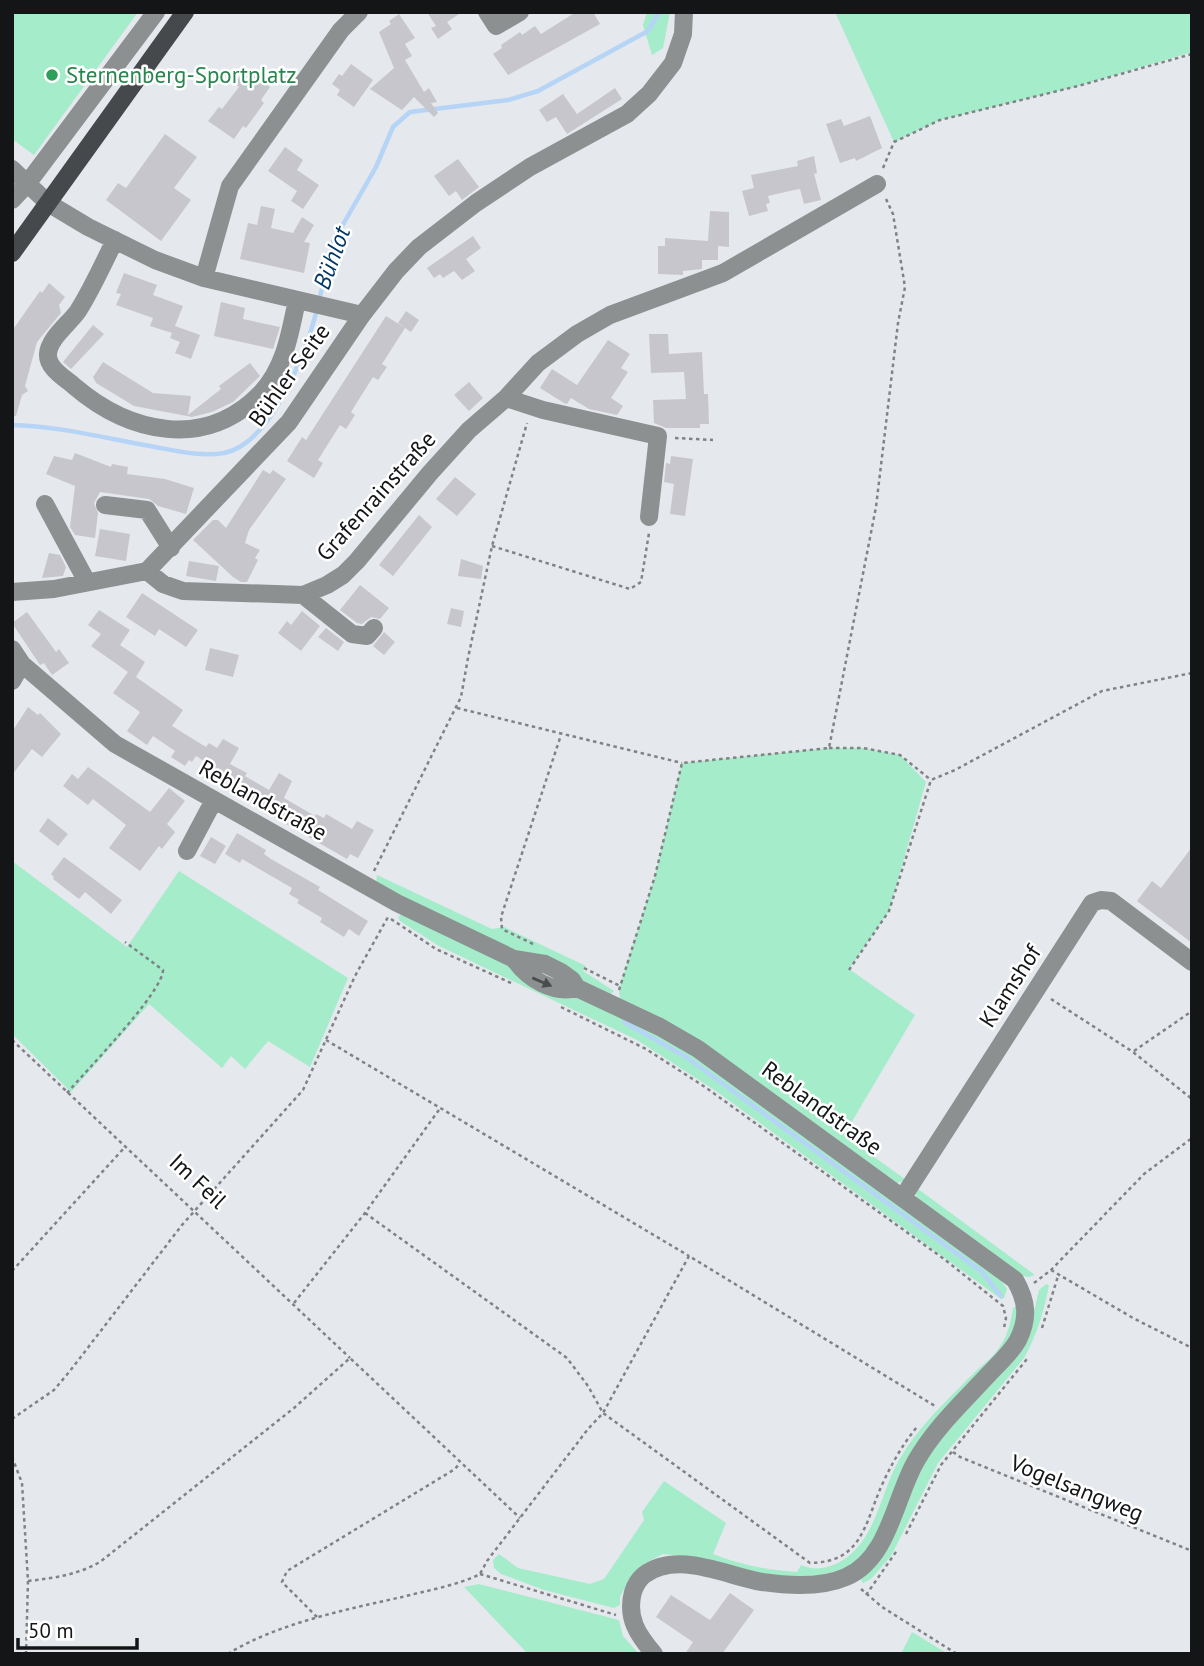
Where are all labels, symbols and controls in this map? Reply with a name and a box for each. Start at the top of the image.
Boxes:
place label: Sternenberg-Sportplatz [66,60,297,89]
marker: Sternenberg-Sportplatz [44,67,60,83]
water label: Bühlot [306,221,358,293]
street label: Bühler Seite [242,318,336,432]
street label: Grafenrainstraße [310,425,441,567]
street label: Reblandstraße [194,753,332,847]
street label: Klamshof [972,938,1048,1032]
one-way arrow [532,977,553,988]
street label: Reblandstraße [756,1054,888,1161]
street label: Im Feil [164,1147,233,1215]
street label: Vogelsangweg [1005,1447,1148,1527]
scale bar [18,1606,136,1650]
text: 50 m [28,1617,74,1644]

